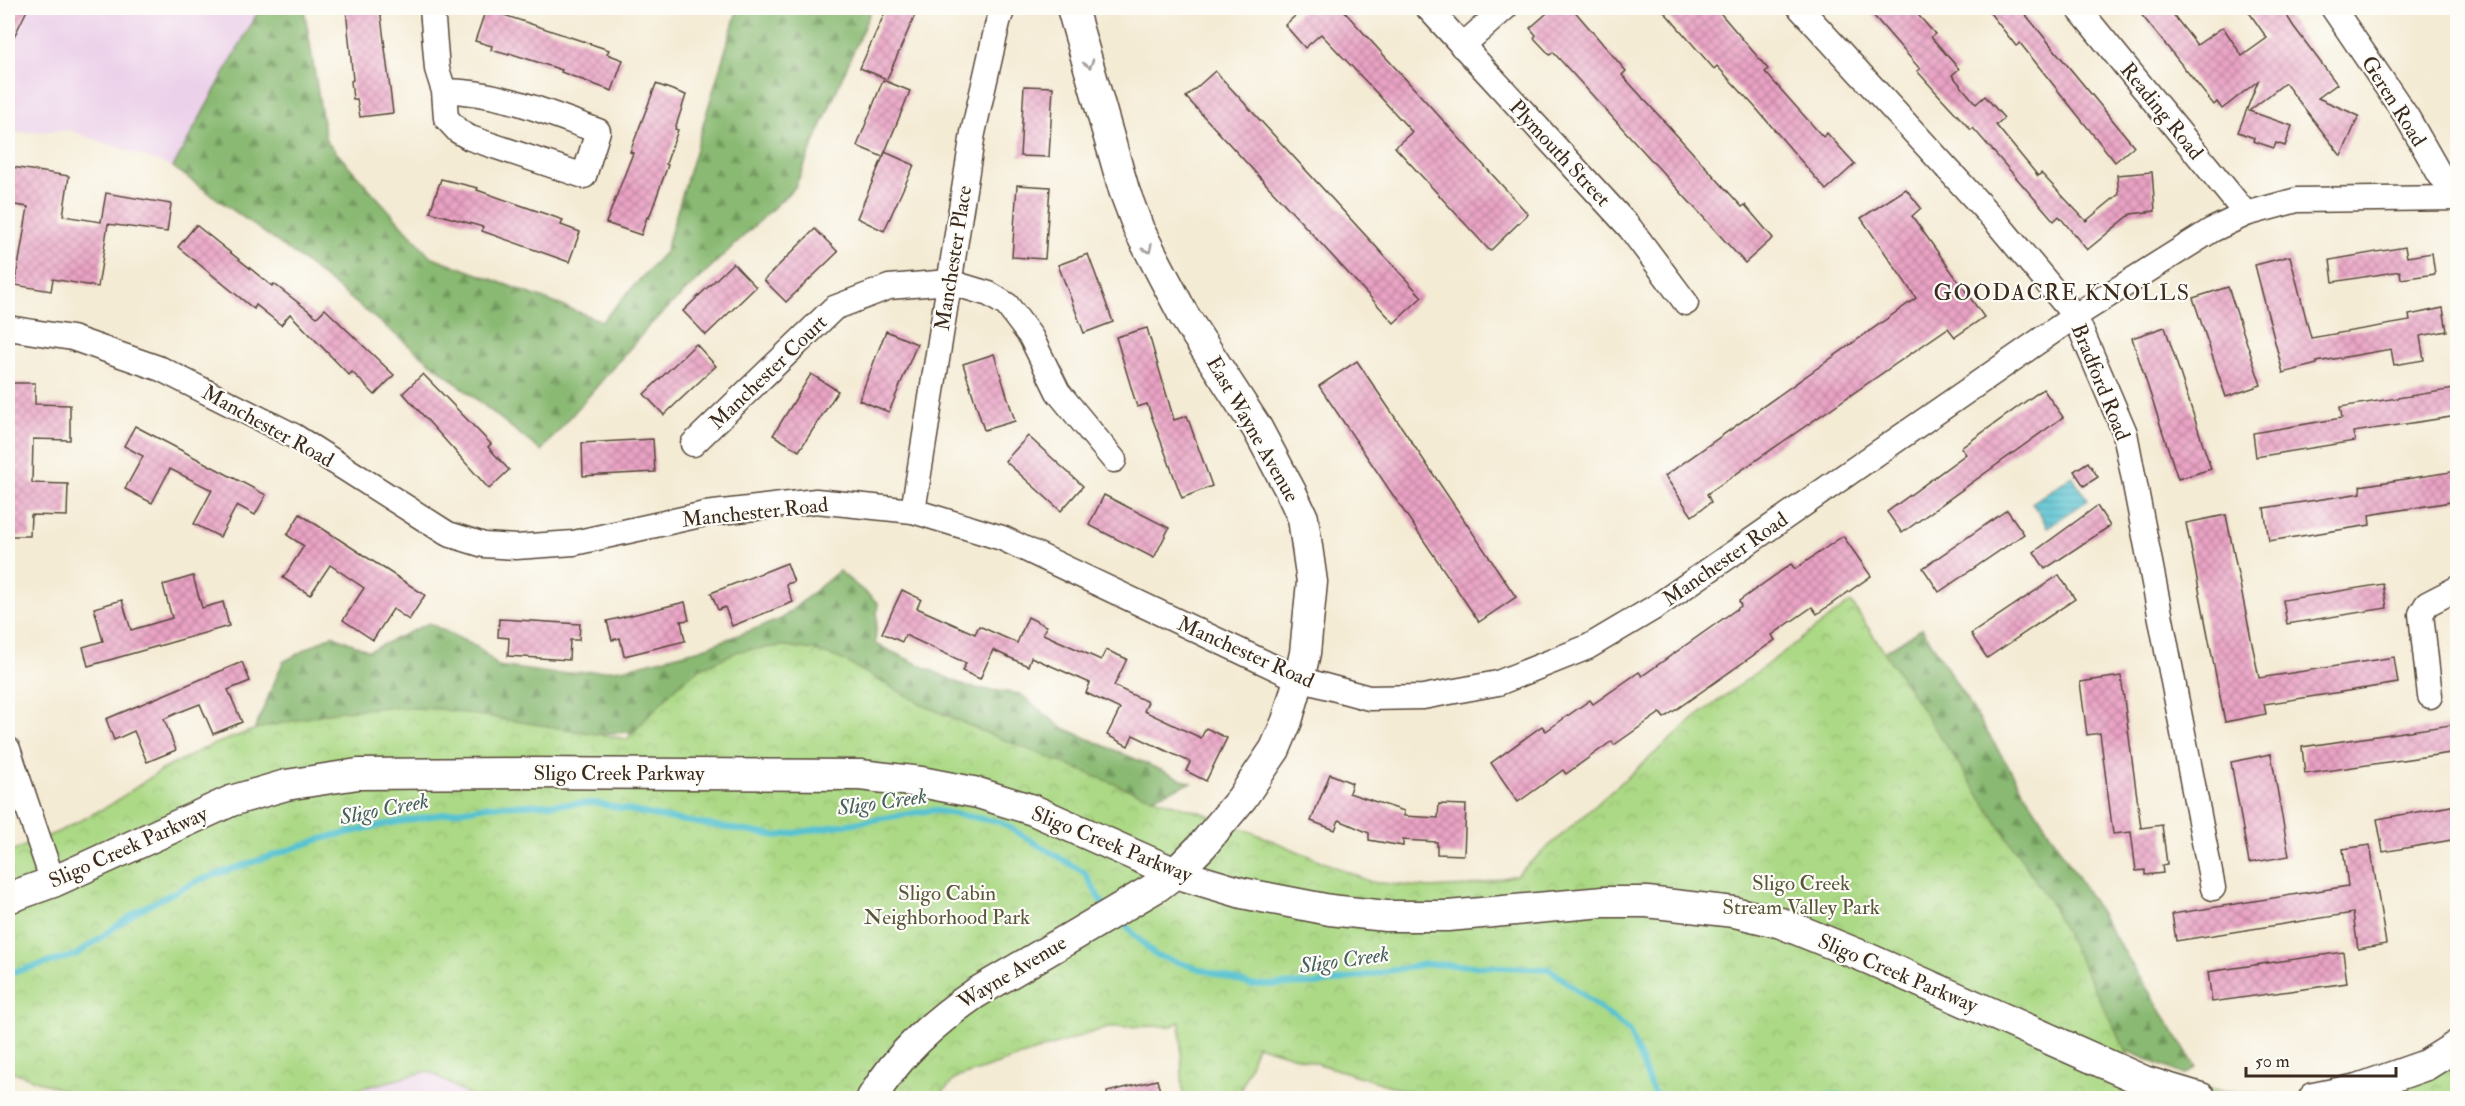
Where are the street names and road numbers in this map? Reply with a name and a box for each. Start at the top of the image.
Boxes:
street label: Geren Road [2355,51,2432,152]
street label: Reading Road [2114,57,2210,166]
street label: Plymouth Street [1503,94,1616,213]
street label: Manchester Place [929,183,978,333]
street label: Manchester Court [704,309,833,436]
street label: Bradford Road [2065,320,2136,445]
street label: East Wayne Avenue [1200,351,1305,507]
street label: Manchester Road [197,379,339,474]
street label: Manchester Road [681,491,830,534]
street label: Manchester Road [1657,506,1794,613]
street label: Manchester Road [1173,610,1319,695]
street label: Sligo Creek Parkway [533,760,705,787]
street label: Sligo Creek Parkway [45,800,213,895]
street label: Sligo Creek Parkway [1027,800,1197,889]
street label: Sligo Creek Parkway [1814,928,1983,1020]
street label: Wayne Avenue [952,929,1072,1016]

